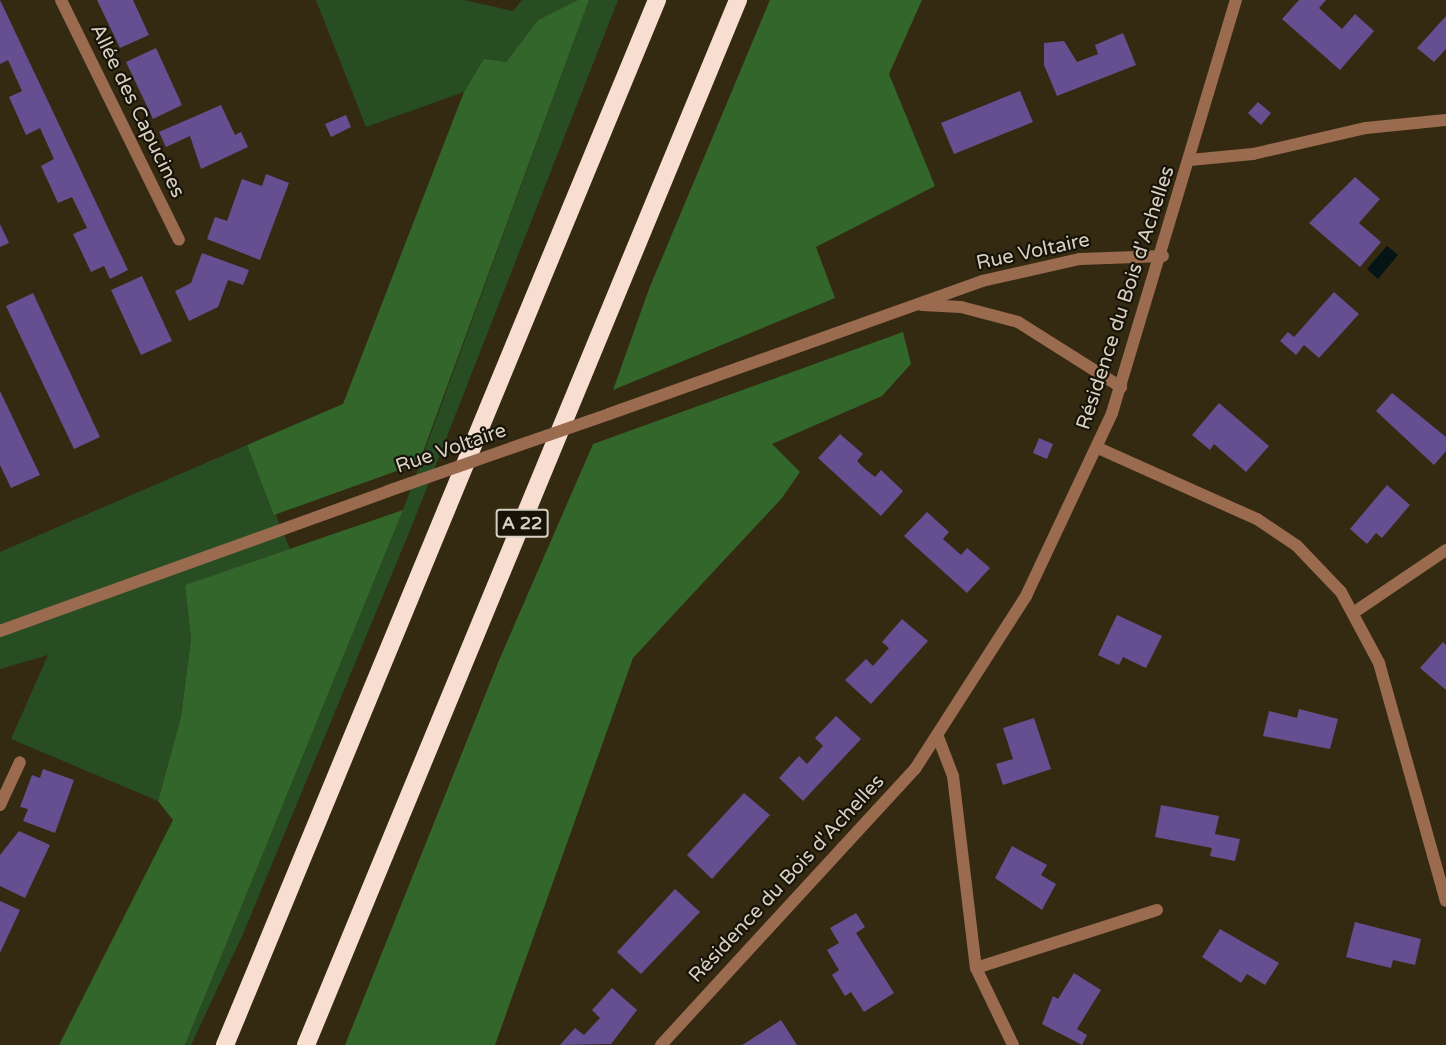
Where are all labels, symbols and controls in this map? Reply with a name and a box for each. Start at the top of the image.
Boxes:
street label: Allée des Capucines [85,20,189,202]
street label: Résidence du Bois d'Achelles [1072,163,1180,433]
street label: Rue Voltaire [974,228,1092,276]
street label: Rue Voltaire [393,419,509,479]
road number: A 22 [495,508,549,538]
street label: Résidence du Bois d'Achelles [684,770,890,988]

